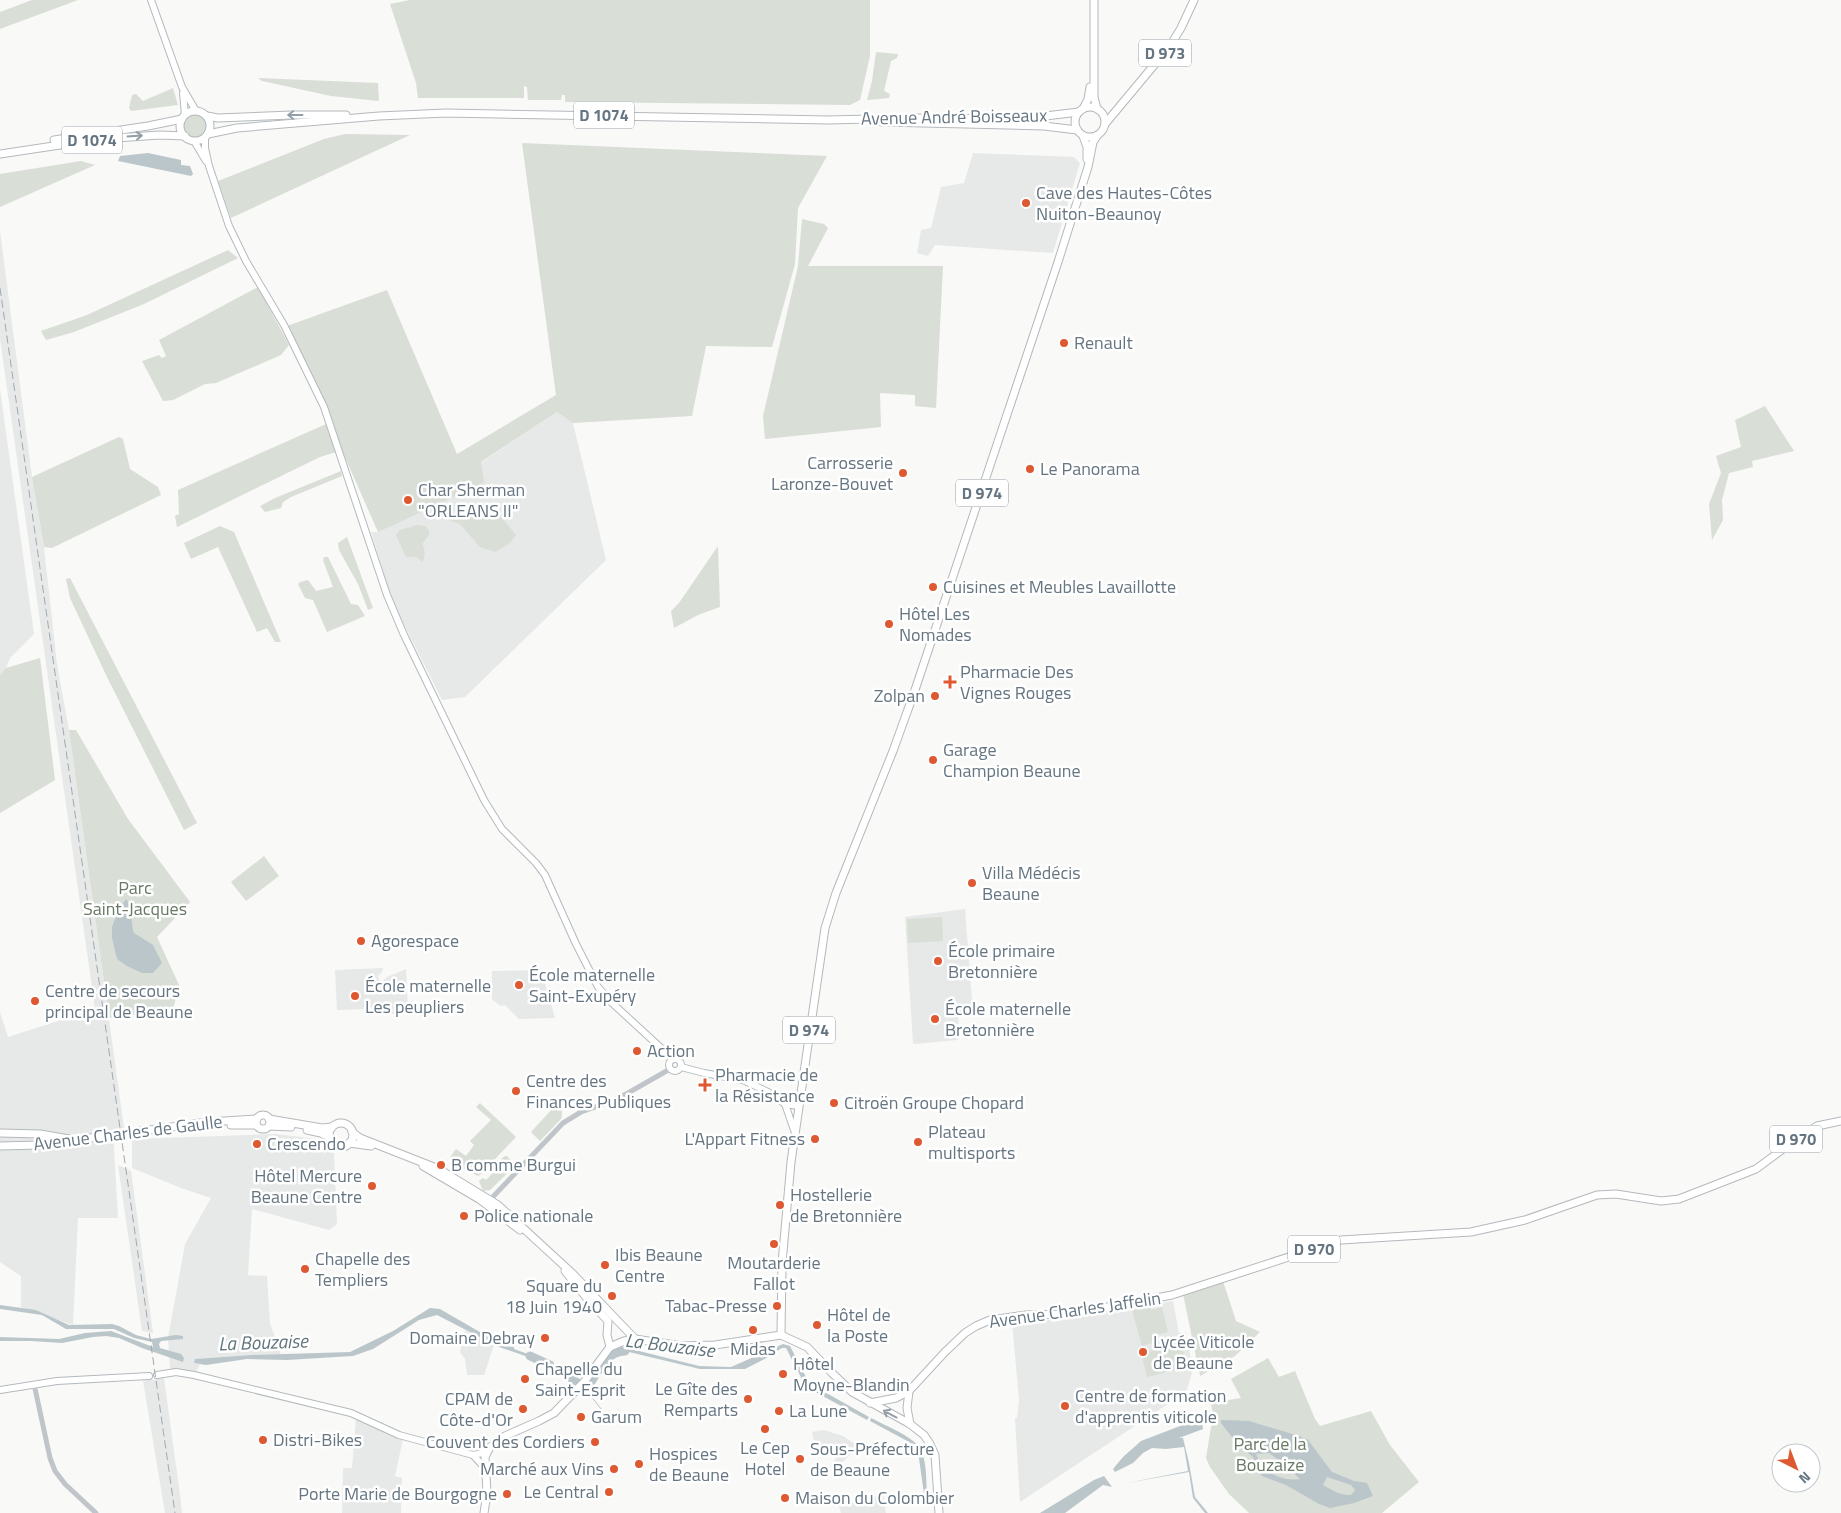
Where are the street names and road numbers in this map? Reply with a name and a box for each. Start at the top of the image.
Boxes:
road number: D 973 [1139,40,1191,66]
street label: Avenue André Boisseaux [861,101,1047,132]
road number: D 1074 [574,102,634,128]
road number: D 1074 [62,126,122,154]
road number: D 974 [956,479,1008,506]
road number: D 974 [783,1016,835,1044]
street label: Avenue Charles de Gaulle [32,1108,224,1157]
road number: D 970 [1770,1126,1822,1152]
road number: D 970 [1288,1236,1340,1262]
street label: Avenue Charles Jaffelin [987,1284,1163,1335]

